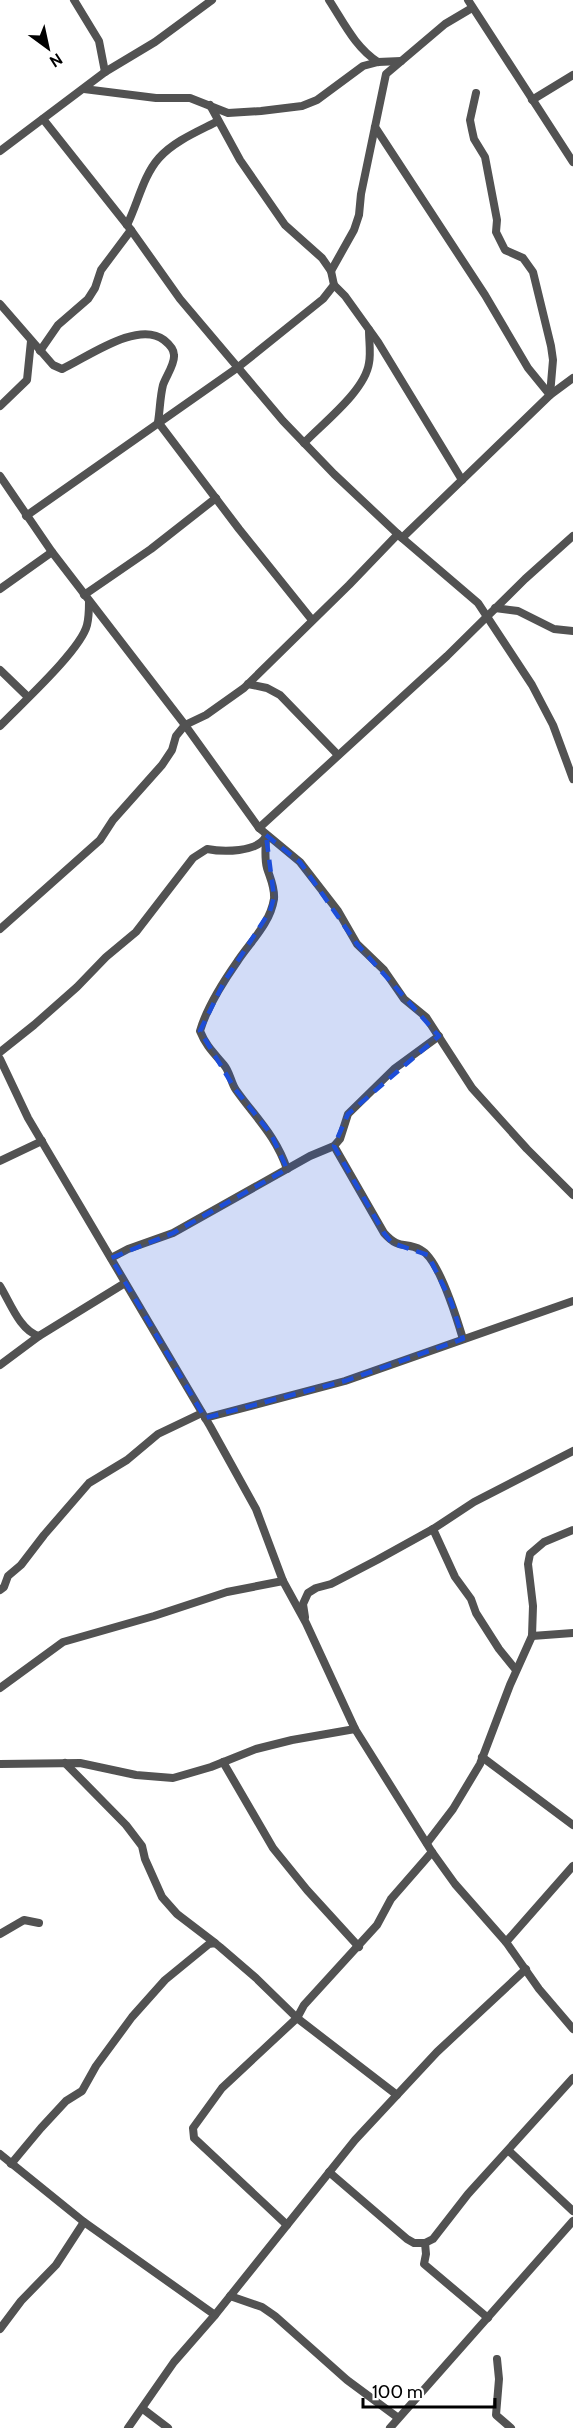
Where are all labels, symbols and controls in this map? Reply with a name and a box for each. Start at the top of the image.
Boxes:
north arrow [18,18,78,78]
text: N [46,49,66,71]
scale bar [363,2371,495,2409]
text: 100 m [372,2381,423,2403]

